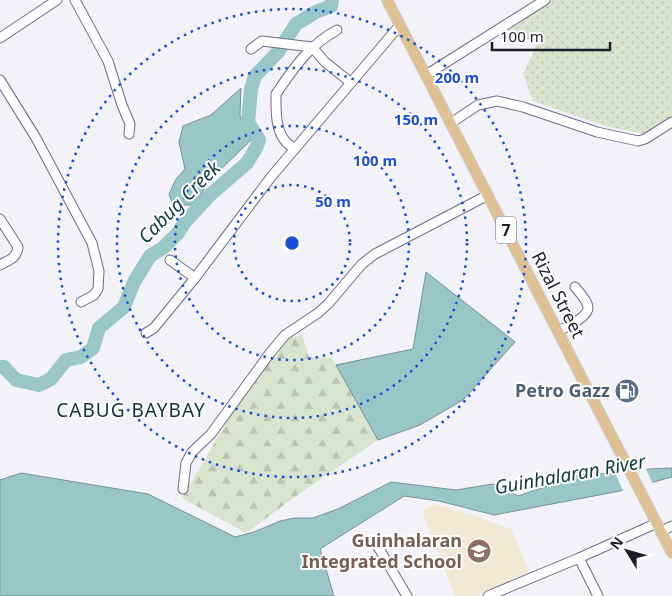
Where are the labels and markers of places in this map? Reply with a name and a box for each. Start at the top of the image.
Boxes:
centre of rings [283,234,301,252]
place label: Petro Gazz [515,378,610,402]
fuel station icon: Petro Gazz [614,378,640,404]
place label: Guinhalaran Integrated School [302,528,462,573]
school or university icon: Guinhalaran Integrated School [466,538,492,564]

